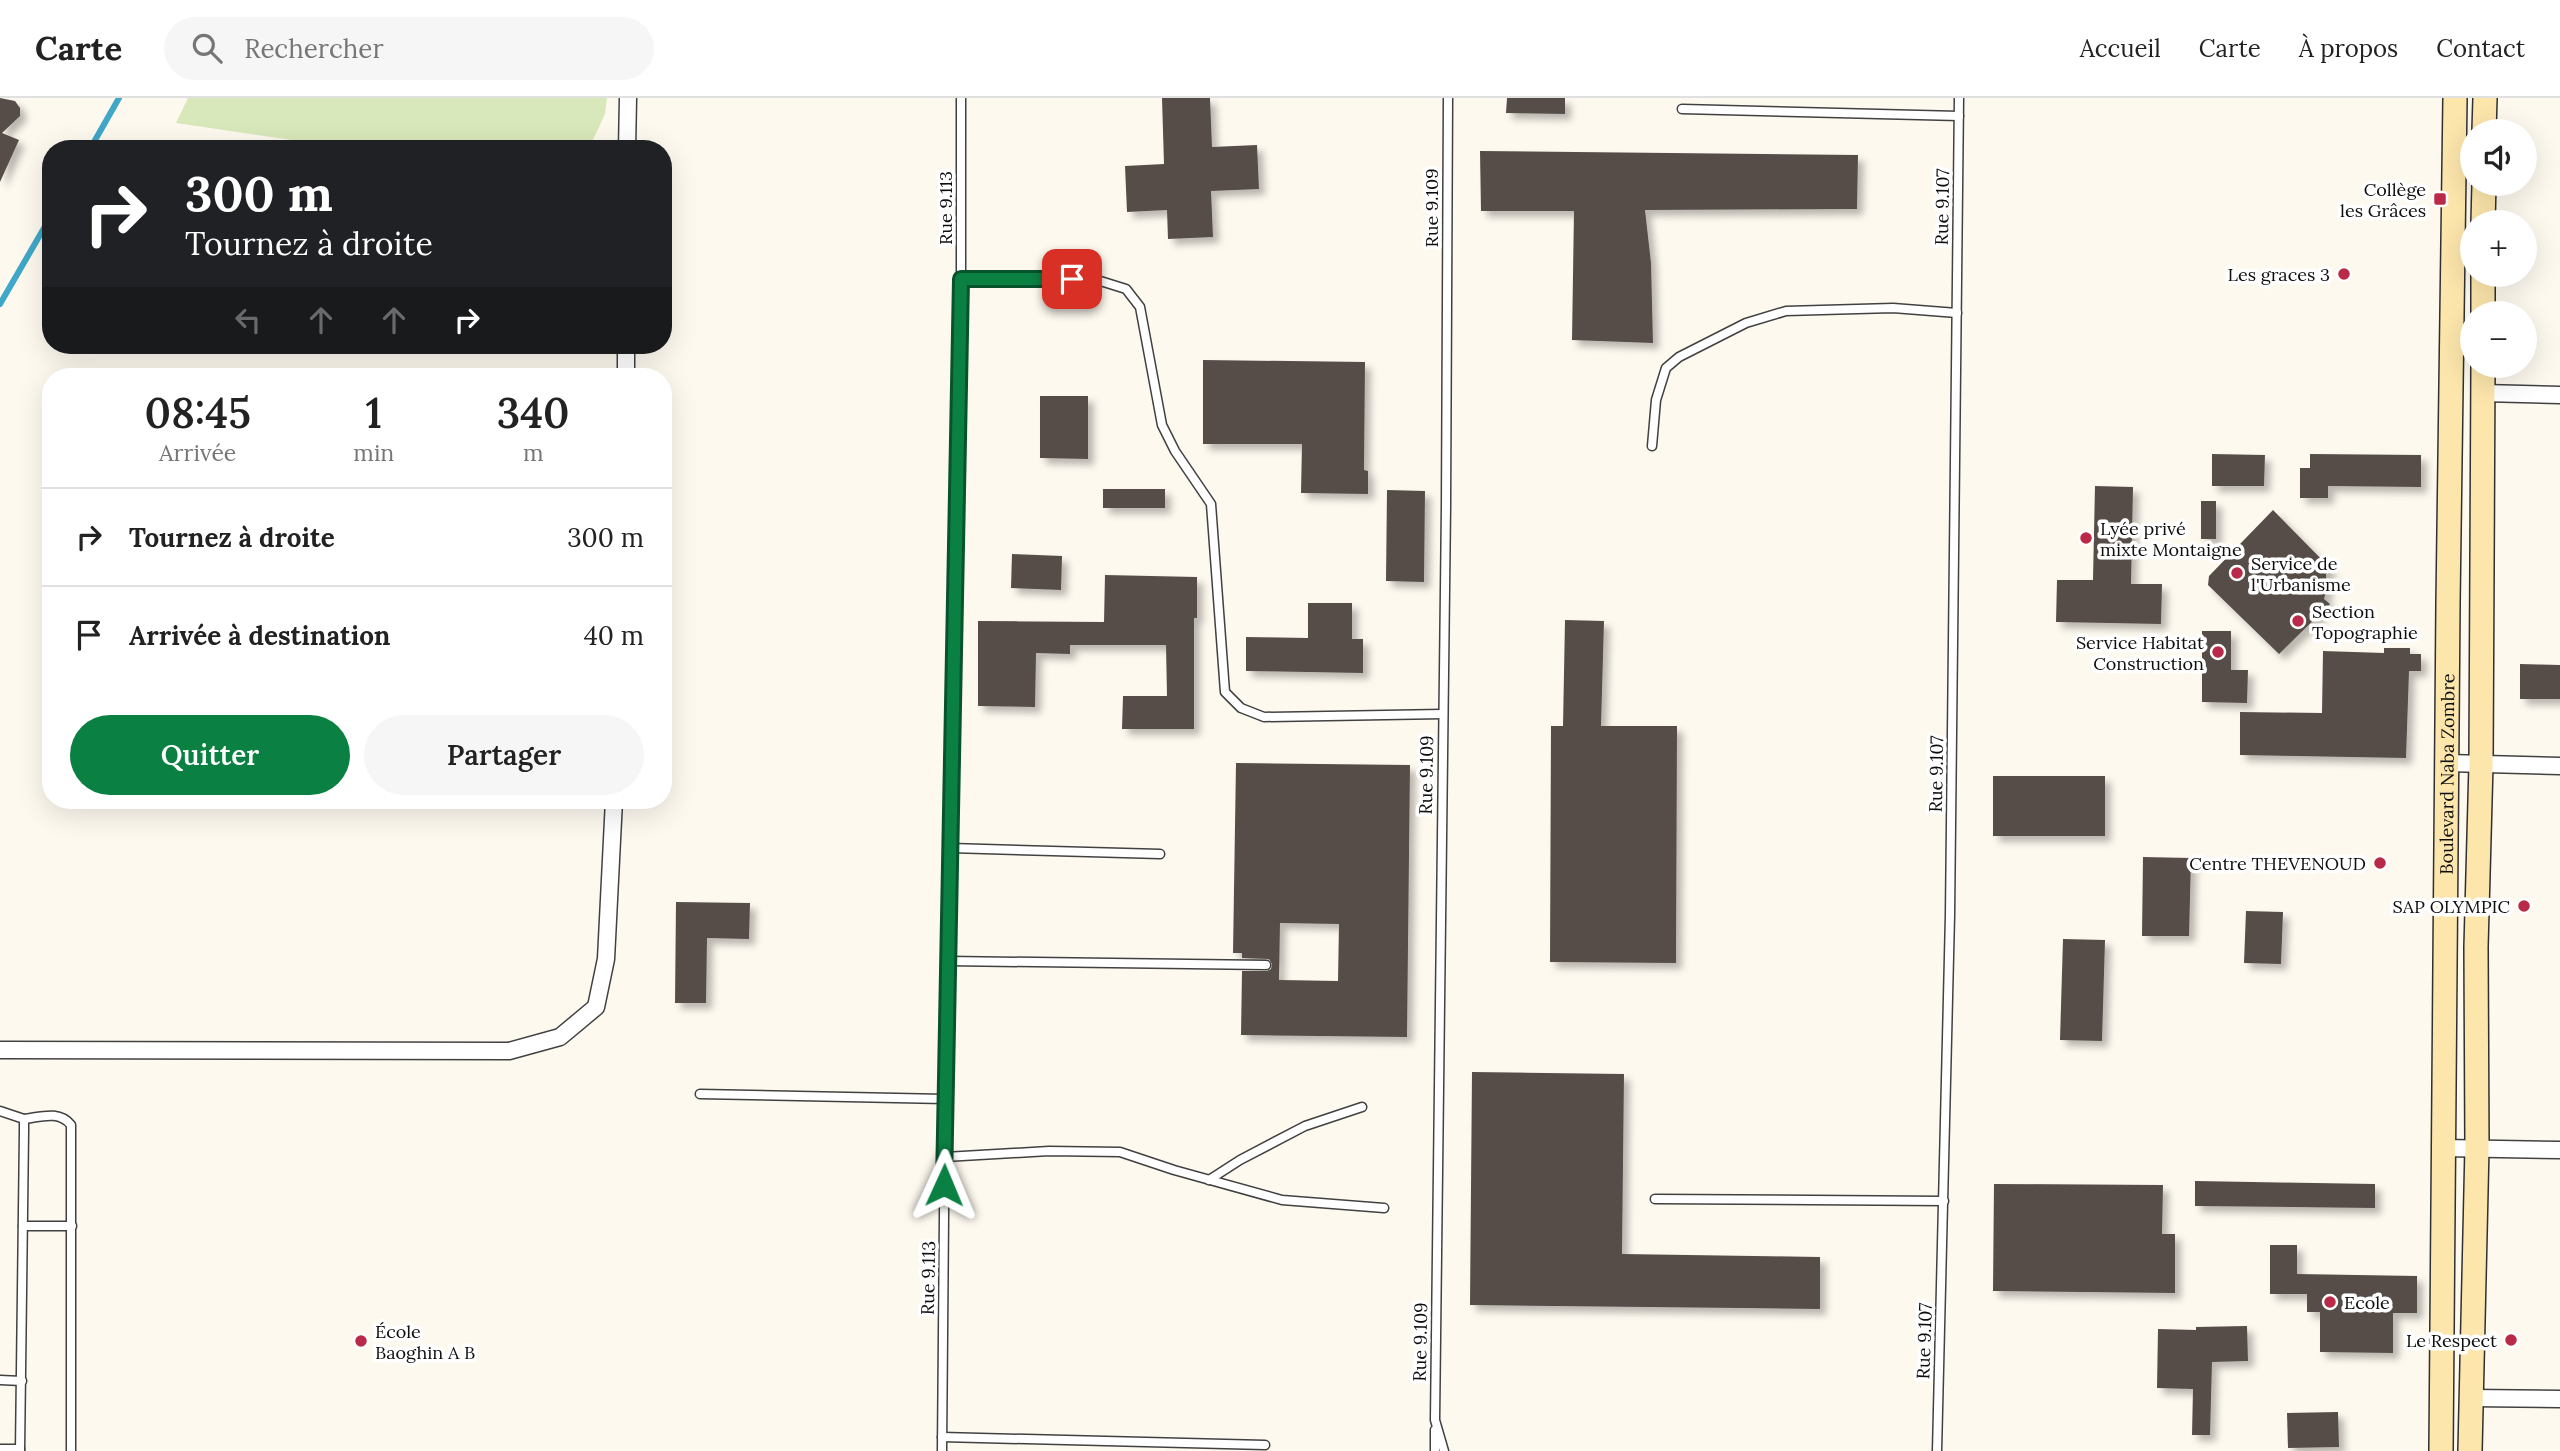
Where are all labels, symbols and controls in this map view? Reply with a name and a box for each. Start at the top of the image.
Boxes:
search box [164,17,654,80]
text: Carte [35,27,122,69]
icon: search [188,29,226,67]
text: Rechercher [244,32,384,65]
text: Accueil [2080,33,2161,64]
text: Carte [2199,33,2261,64]
text: À propos [2299,33,2398,64]
text: Contact [2436,33,2525,64]
map controls [2460,119,2537,378]
button: sound [2460,119,2537,196]
text: 300 m [185,162,333,224]
icon: right [70,168,161,259]
street label: Rue 9.109 [1420,168,1443,248]
street label: Rue 9.107 [1930,168,1954,246]
street label: Rue 9.113 [934,171,957,245]
place label: Collège les Grâces [2340,178,2426,222]
marker: Collège les Grâces [2432,191,2448,207]
button: + [2460,210,2537,287]
text: Tournez à droite [185,223,433,264]
pin [1042,249,1102,309]
icon: arrive [1053,260,1091,298]
place label: Les graces 3 [2228,263,2330,286]
marker: Les graces 3 [2336,266,2352,282]
icon: left [229,301,267,339]
icon: ahead [302,301,340,339]
icon: ahead [375,301,413,339]
icon: right [448,301,486,339]
button: − [2460,301,2537,378]
text: 08:45 [144,386,251,440]
text: 1 [366,386,382,440]
text: 340 [497,386,570,440]
text: Arrivée [159,438,236,467]
text: min [353,438,394,467]
text: m [523,438,543,467]
place label: Lyée privé mixte Montaigne [2100,517,2242,561]
icon: right [70,518,108,556]
text: Tournez à droite [129,521,335,554]
text: 300 m [567,521,644,554]
marker: Lyée privé mixte Montaigne [2078,530,2094,546]
place label: Service de l'Urbanisme [2251,552,2351,596]
marker: Service de l'Urbanisme [2229,565,2245,581]
place label: Section Topographie [2312,600,2418,644]
marker: Section Topographie [2290,613,2306,629]
icon: arrive [70,616,108,654]
text: Arrivée à destination [129,619,390,652]
text: 40 m [584,619,644,652]
place label: Service Habitat Construction [2076,631,2204,675]
marker: Service Habitat Construction [2210,644,2226,660]
street label: Boulevard Naba Zombre [2434,673,2459,875]
button: Quitter [70,715,350,795]
button: Partager [364,715,644,795]
street label: Rue 9.109 [1414,735,1438,815]
street label: Rue 9.107 [1924,735,1948,813]
place label: Centre THEVENOUD [2189,852,2366,875]
marker: Centre THEVENOUD [2372,855,2388,871]
place label: SAP OLYMPIC [2393,895,2510,918]
marker: SAP OLYMPIC [2516,898,2532,914]
position arrow [907,1148,981,1222]
street label: Rue 9.113 [916,1241,940,1315]
place label: Ecole [2344,1291,2390,1314]
marker: Ecole [2322,1294,2338,1310]
street label: Rue 9.109 [1408,1302,1432,1382]
street label: Rue 9.107 [1911,1302,1937,1380]
place label: École Baoghin A B [375,1320,475,1364]
place label: Le Respect [2406,1329,2497,1352]
marker: Le Respect [2503,1332,2519,1348]
marker: École Baoghin A B [353,1333,369,1349]

